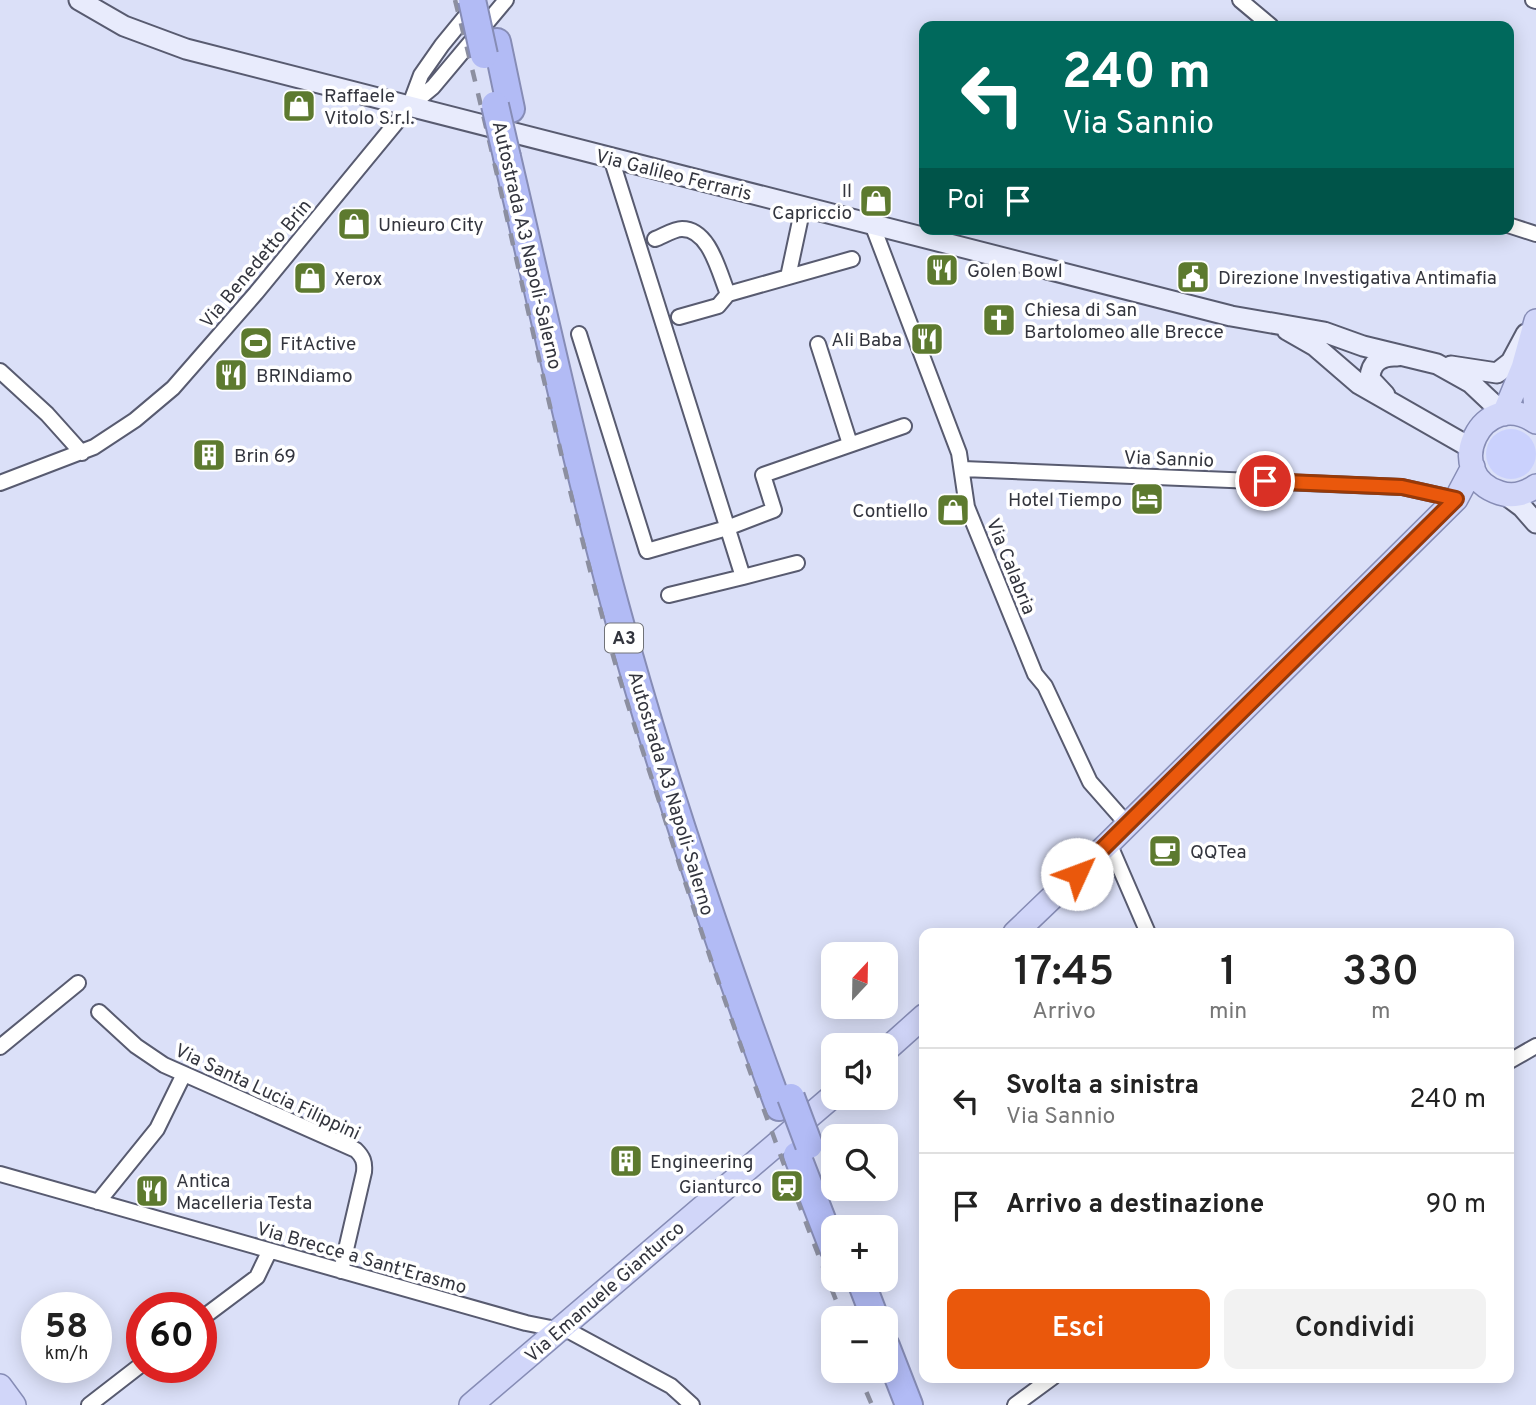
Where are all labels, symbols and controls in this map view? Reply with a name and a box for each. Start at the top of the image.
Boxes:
text: 240 m [1062,44,1211,106]
icon: left [947,49,1038,140]
place label: Raffaele Vitolo S.r.l. [324,85,414,131]
shop icon: Raffaele Vitolo S.r.l. [280,87,318,125]
text: Via Sannio [1062,105,1214,145]
street label: Autostrada A3 Napoli-Salerno [486,119,566,372]
street label: Via Galileo Ferraris [593,145,754,207]
place label: Il Capriccio [772,180,852,226]
shop icon: Il Capriccio [857,182,895,220]
icon: arrive [999,182,1037,220]
text: Poi [947,185,985,218]
street label: Via Benedetto Brin [196,195,318,334]
shop icon: Unieuro City [335,205,373,243]
place label: Unieuro City [378,214,484,238]
restaurant icon: Golen Bowl [923,251,961,289]
public building icon: Direzione Investigativa Antimafia [1174,258,1212,296]
shop icon: Xerox [291,259,329,297]
place label: Golen Bowl [967,260,1063,284]
place label: Direzione Investigativa Antimafia [1218,267,1497,291]
place label: Xerox [334,268,382,292]
place label: Chiesa di San Bartolomeo alle Brecce [1024,299,1224,345]
church icon: Chiesa di San Bartolomeo alle Brecce [980,301,1018,339]
restaurant icon: Ali Baba [908,320,946,358]
sports icon: FitActive [237,324,275,362]
place label: Ali Baba [831,329,902,353]
place label: FitActive [280,333,356,357]
restaurant icon: BRINdiamo [212,356,250,394]
place label: BRINdiamo [256,365,353,389]
building icon: Brin 69 [190,436,228,474]
place label: Brin 69 [234,445,296,469]
street label: Via Sannio [1123,446,1215,474]
pin [1235,451,1295,511]
icon: arrive [1246,462,1284,500]
hotel icon: Hotel Tiempo [1128,480,1166,518]
place label: Hotel Tiempo [1008,489,1122,513]
shop icon: Contiello [934,491,972,529]
place label: Contiello [852,500,928,524]
street label: Via Calabria [980,515,1040,618]
road number: A3 [605,624,643,652]
street label: Autostrada A3 Napoli-Salerno [621,669,719,919]
cafe icon: QQTea [1146,832,1184,870]
position arrow [1040,837,1114,911]
place label: QQTea [1190,841,1246,865]
north arrow [821,942,898,1018]
map controls [821,942,898,1383]
text: 17:45 [1014,947,1114,1000]
text: 1 [1220,947,1236,1000]
text: 330 [1342,947,1419,1000]
text: Arrivo [1032,998,1096,1027]
text: min [1209,998,1247,1027]
text: m [1371,998,1390,1027]
button: sound [821,1033,898,1110]
street label: Via Santa Lucia Filippini [170,1039,364,1146]
text: Svolta a sinistra [1006,1070,1199,1103]
icon: left [947,1082,985,1120]
text: 240 m [1409,1084,1486,1117]
text: Via Sannio [1006,1103,1115,1132]
button: search [821,1124,898,1201]
building icon: Engineering [607,1142,645,1180]
place label: Engineering [650,1151,754,1175]
station icon: Gianturco [768,1167,806,1205]
place label: Antica Macelleria Testa [176,1170,312,1216]
restaurant icon: Antica Macelleria Testa [133,1172,171,1210]
place label: Gianturco [679,1176,762,1200]
icon: arrive [947,1187,985,1225]
text: Arrivo a destinazione [1006,1189,1264,1222]
text: 90 m [1426,1189,1486,1222]
button: + [821,1215,898,1292]
street label: Via Brecce a Sant'Erasmo [254,1217,469,1300]
street label: Via Emanuele Gianturco [521,1217,690,1368]
button: Esci [947,1289,1210,1369]
button: Condividi [1224,1289,1486,1369]
speed limit sign: 60 [126,1292,217,1383]
text: 58 [45,1306,88,1350]
button: − [821,1306,898,1383]
text: km/h [45,1343,88,1366]

